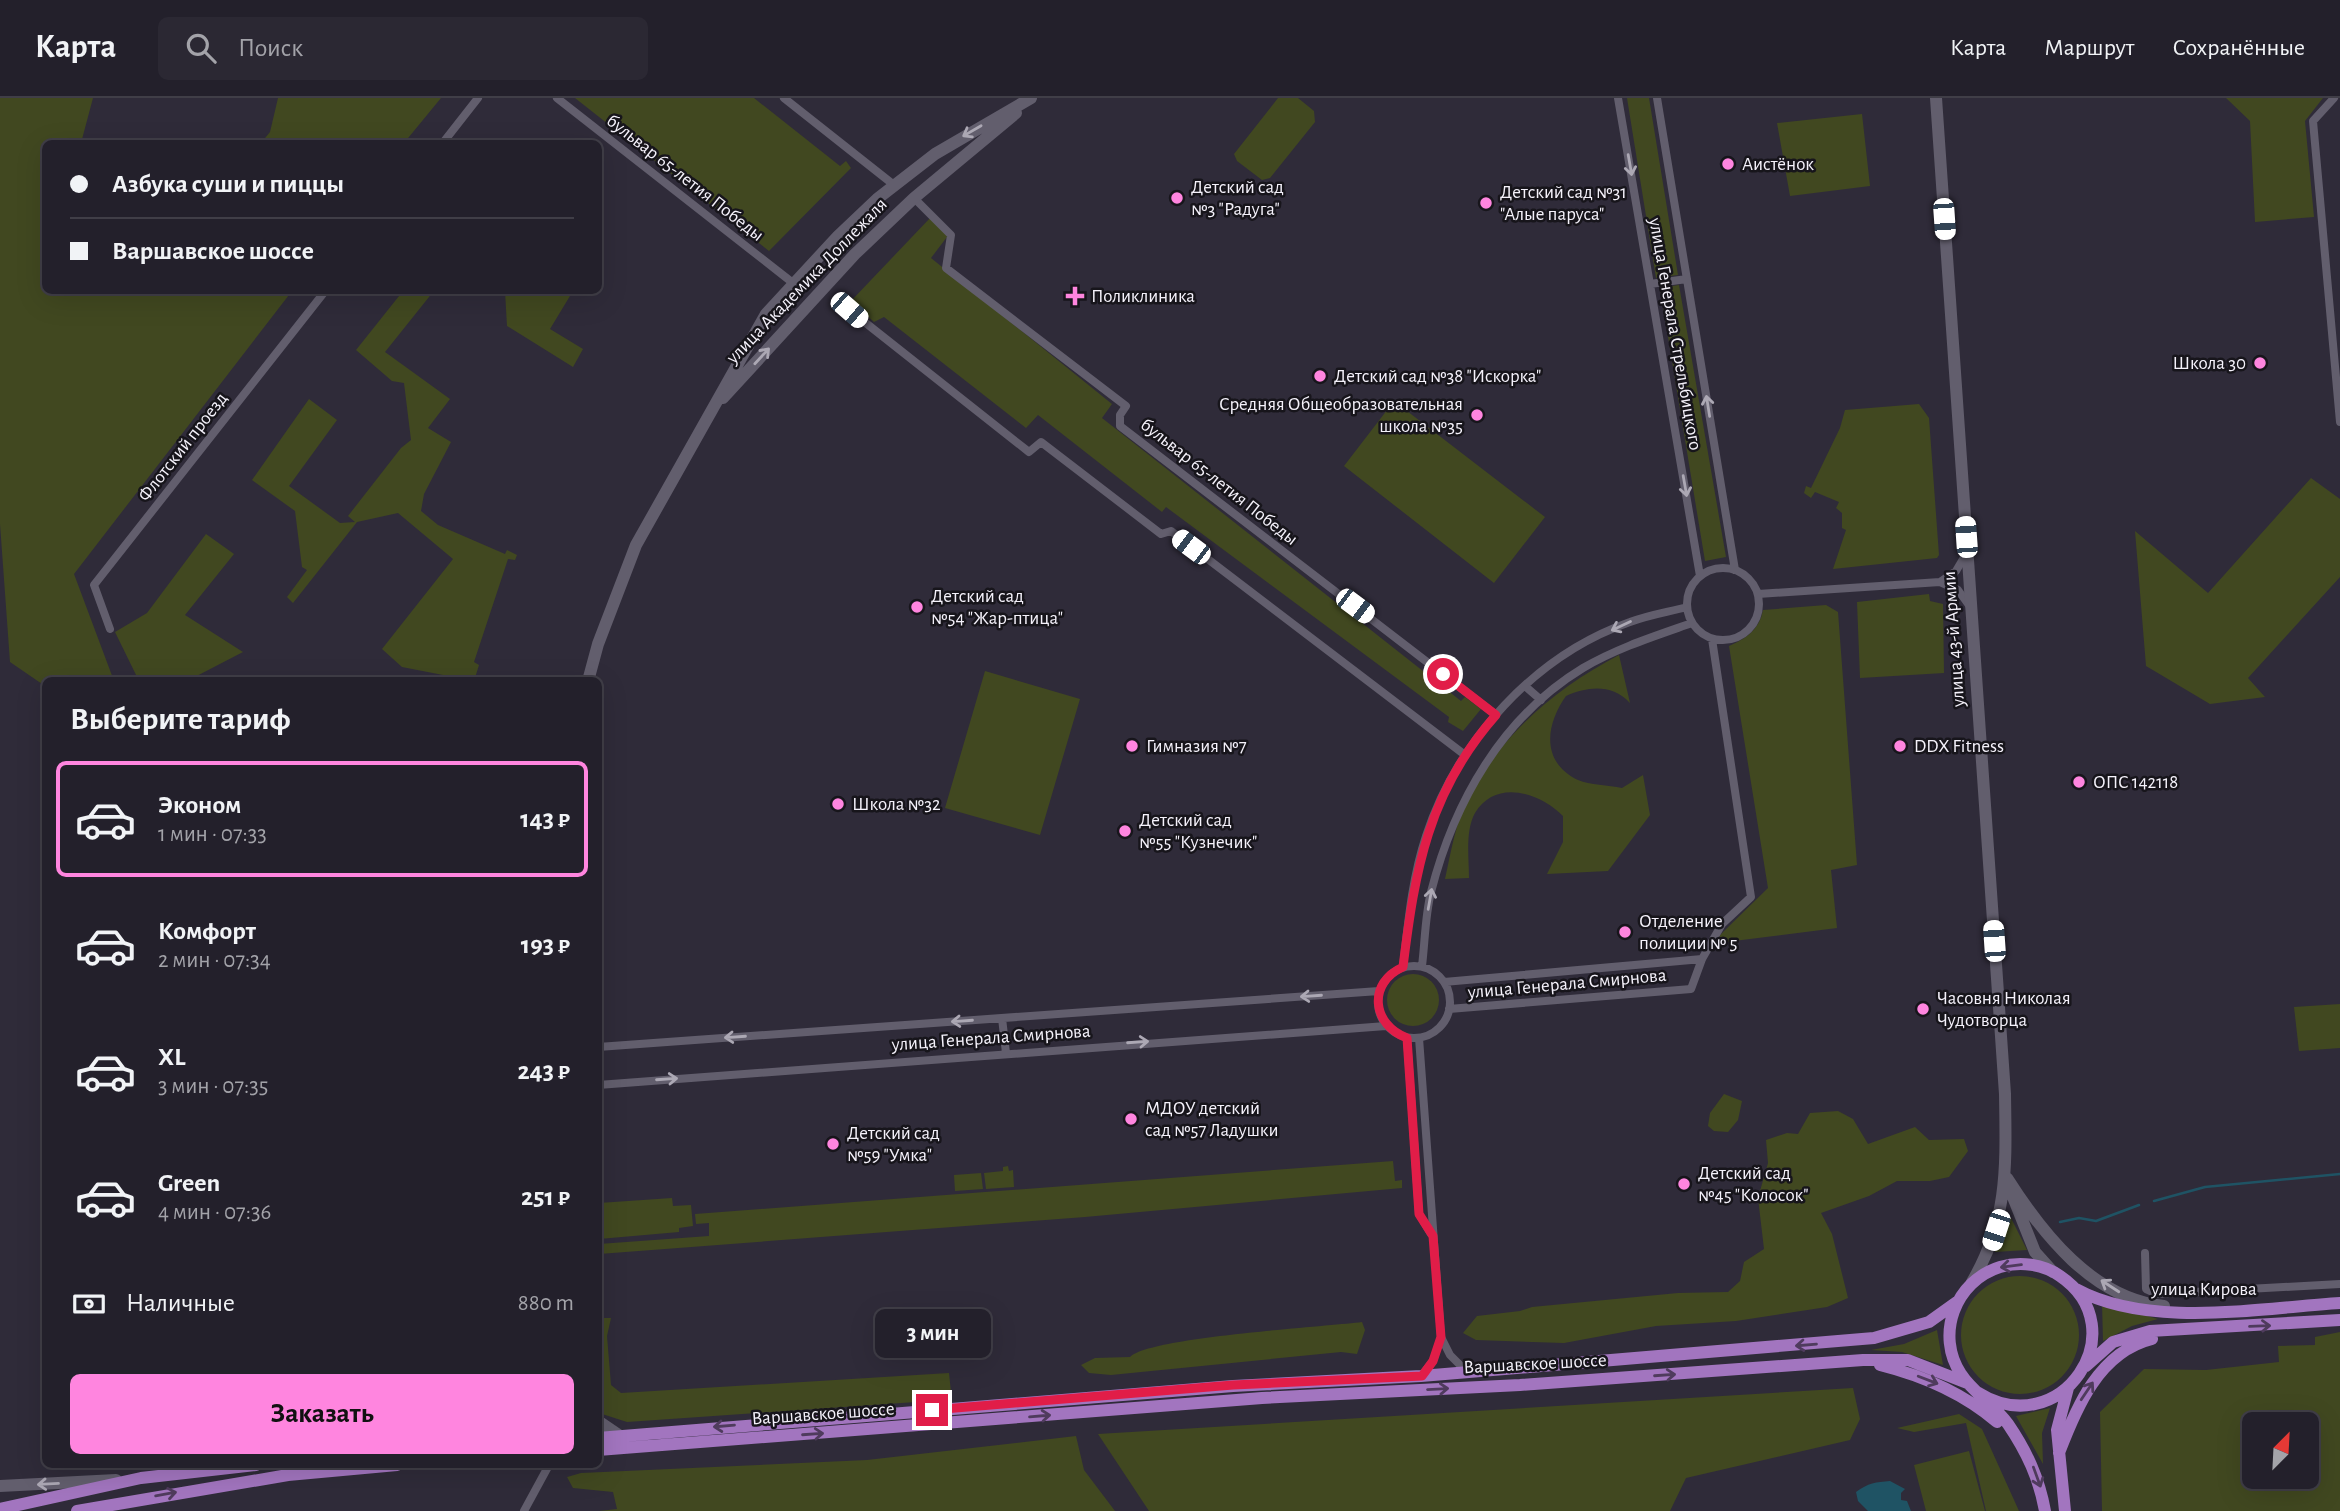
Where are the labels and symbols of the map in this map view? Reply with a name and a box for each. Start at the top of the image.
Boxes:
street label: бульвар 65-летия Победы [603,111,767,245]
one-way arrow [962,124,982,138]
one-way arrow [1624,153,1637,176]
place label: Аистёнок [1742,155,1814,174]
marker: Аистёнок [1720,156,1736,172]
place label: Детский сад №3 "Радуга" [1191,178,1284,219]
place label: Детский сад №31 "Алые паруса" [1500,183,1627,224]
marker: Детский сад №3 "Радуга" [1169,190,1185,206]
street label: улица Академика Доллежаля [722,195,891,368]
marker: Детский сад №31 "Алые паруса" [1478,195,1494,211]
car [1933,197,1956,241]
street label: улица Генерала Стрельбицкого [1645,215,1705,452]
marker: Поликлиника [1065,286,1085,306]
place label: Поликлиника [1091,287,1195,306]
car [827,288,872,332]
one-way arrow [754,348,771,365]
place label: Школа 30 [2173,354,2246,373]
marker: Школа 30 [2252,355,2268,371]
place label: Детский сад №38 "Искорка" [1334,367,1541,386]
marker: Детский сад №38 "Искорка" [1312,368,1328,384]
street label: Флотский проезд [135,389,231,505]
place label: Средняя Общеобразовательная школа №35 [1219,395,1463,436]
one-way arrow [1701,395,1714,418]
marker: Средняя Общеобразовательная школа №35 [1469,407,1485,423]
street label: бульвар 65-летия Победы [1137,415,1301,549]
one-way arrow [1679,474,1692,497]
car [1955,515,1978,559]
car [1168,526,1215,568]
street label: улица 43-й Армии [1940,570,1968,709]
car [1332,585,1379,627]
place label: Детский сад №54 "Жар-птица" [931,587,1063,628]
marker: Детский сад №54 "Жар-птица" [909,599,925,615]
one-way arrow [1611,620,1632,633]
route start [1427,658,1459,690]
place label: Гимназия №7 [1146,737,1247,756]
place label: DDX Fitness [1914,737,2004,756]
marker: Гимназия №7 [1124,738,1140,754]
marker: DDX Fitness [1892,738,1908,754]
place label: ОПС 142118 [2093,773,2178,792]
marker: ОПС 142118 [2071,774,2087,790]
place label: Школа №32 [852,795,941,814]
marker: Школа №32 [830,796,846,812]
place label: Детский сад №55 "Кузнечик" [1139,811,1257,852]
marker: Детский сад №55 "Кузнечик" [1117,823,1133,839]
one-way arrow [1424,888,1438,911]
place label: Отделение полиции № 5 [1639,912,1737,953]
car [1983,919,2006,963]
marker: Отделение полиции № 5 [1617,924,1633,940]
street label: улица Генерала Смирнова [1466,966,1667,1002]
place label: Часовня Николая Чудотворца [1937,989,2071,1030]
one-way arrow [1300,990,1323,1003]
marker: Часовня Николая Чудотворца [1915,1001,1931,1017]
one-way arrow [951,1015,973,1028]
street label: улица Генерала Смирнова [890,1022,1091,1054]
one-way arrow [724,1031,746,1044]
one-way arrow [1126,1035,1148,1048]
one-way arrow [655,1072,677,1085]
place label: МДОУ детский сад №57 Ладушки [1145,1099,1279,1140]
marker: МДОУ детский сад №57 Ладушки [1123,1111,1139,1127]
place label: Детский сад №59 "Умка" [847,1124,940,1165]
marker: Детский сад №59 "Умка" [825,1136,841,1152]
place label: Детский сад №45 "Колосок" [1698,1164,1809,1205]
marker: Детский сад №45 "Колосок" [1676,1176,1692,1192]
car [1980,1207,2013,1253]
one-way arrow [2000,1259,2023,1272]
one-way arrow [2101,1279,2120,1294]
street label: улица Кирова [2150,1280,2257,1299]
callout: 3 мин [874,1308,990,1358]
one-way arrow [2248,1320,2271,1333]
one-way arrow [1795,1339,1818,1352]
street label: Варшавское шоссе [1463,1351,1607,1377]
one-way arrow [1653,1368,1676,1381]
one-way arrow [1916,1375,1938,1387]
one-way arrow [2080,1382,2094,1401]
one-way arrow [1426,1383,1449,1396]
route end [916,1394,948,1426]
street label: Варшавское шоссе [751,1400,895,1428]
one-way arrow [1028,1409,1051,1422]
north arrow [2242,1412,2319,1489]
one-way arrow [713,1420,736,1433]
one-way arrow [801,1427,824,1440]
one-way arrow [2031,1466,2044,1488]
one-way arrow [37,1477,60,1490]
one-way arrow [154,1487,177,1501]

